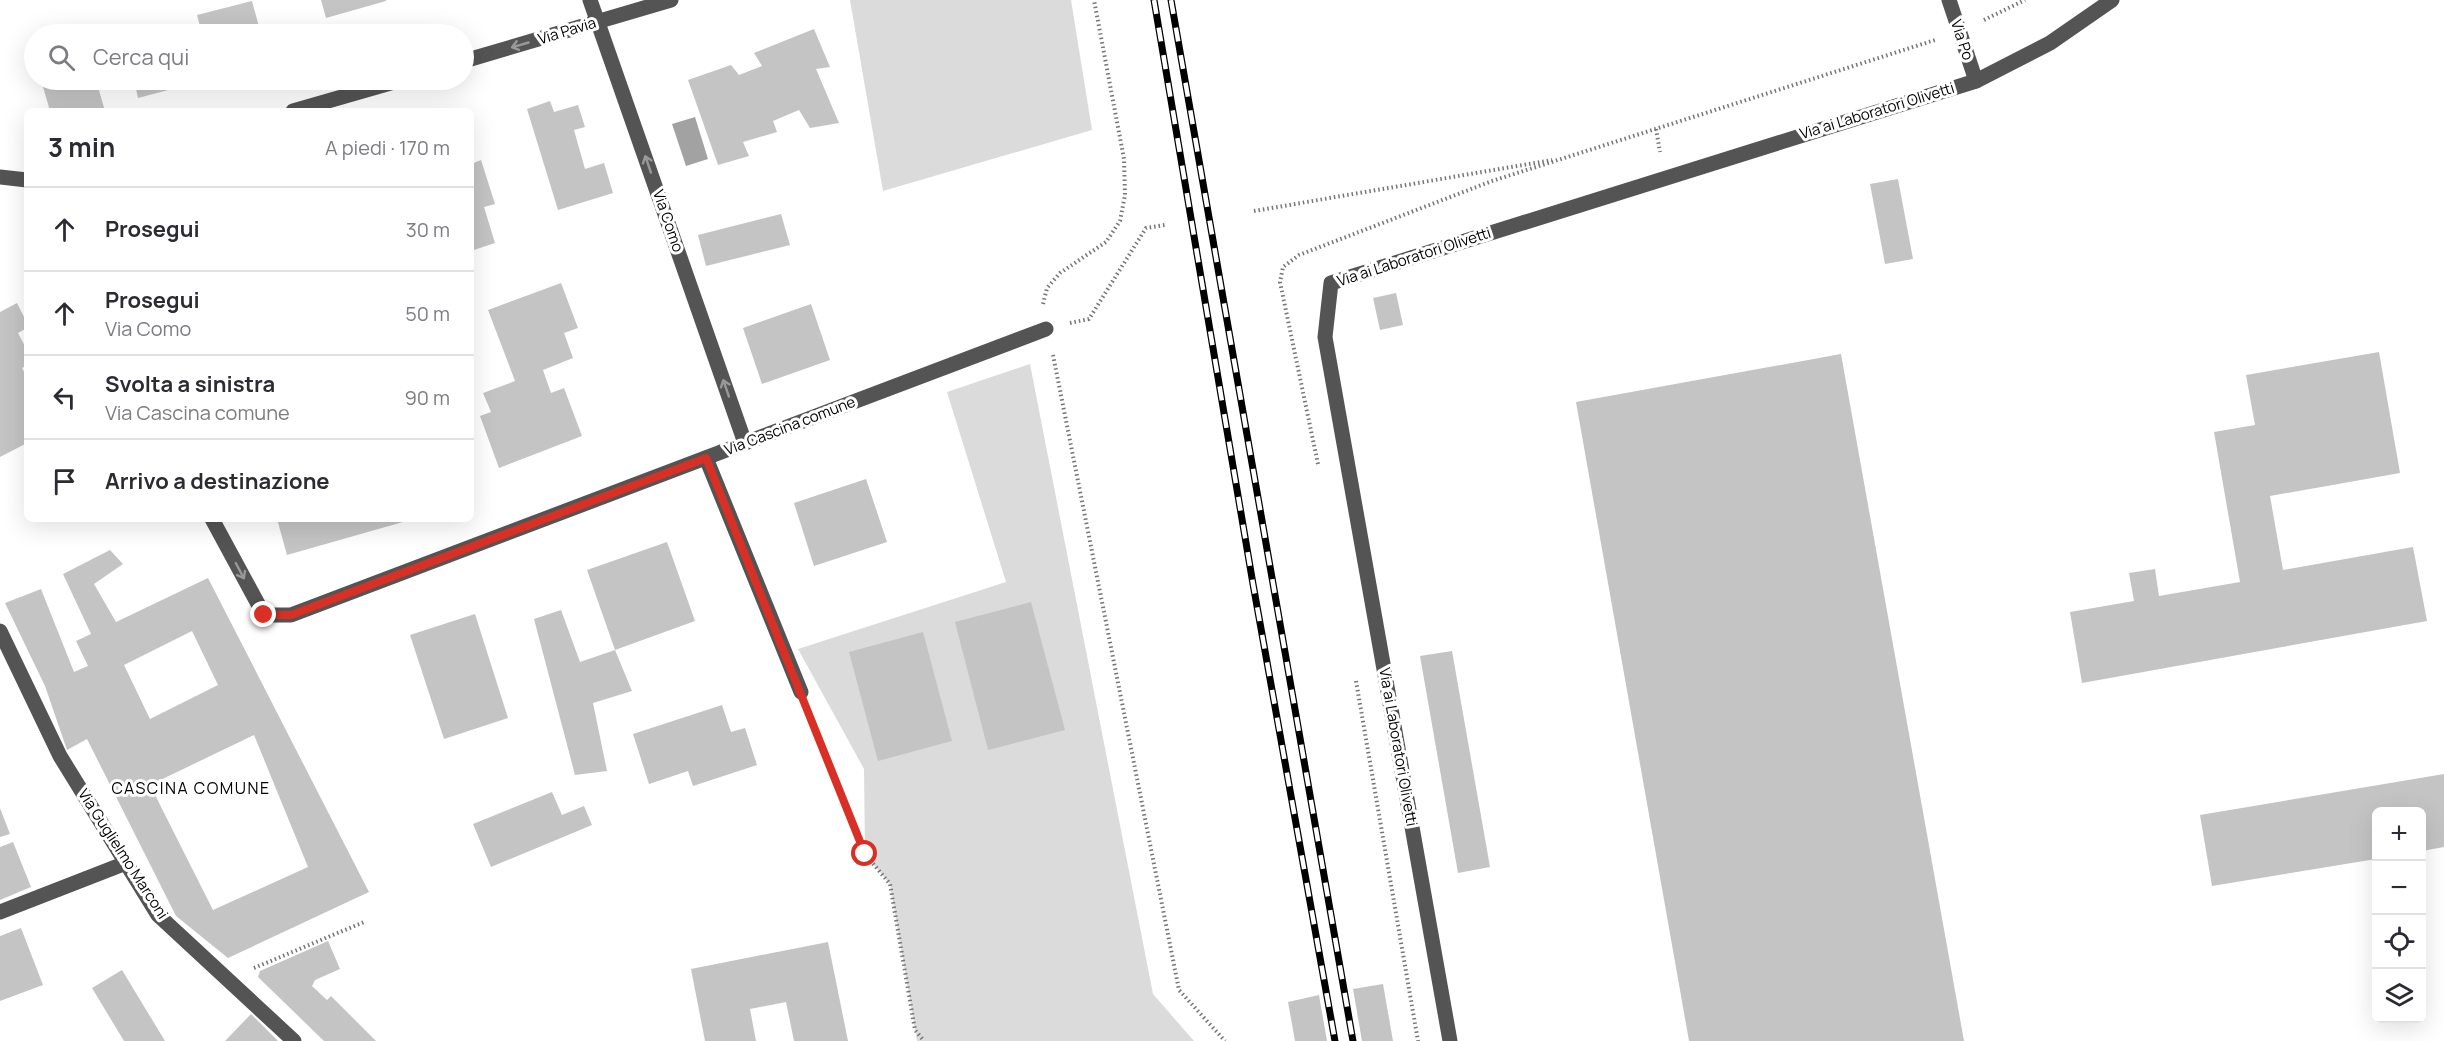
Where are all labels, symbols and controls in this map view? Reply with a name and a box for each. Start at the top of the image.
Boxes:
street label: Via Pavia [535,12,599,49]
street label: Via Po [1946,17,1979,63]
search box [24,24,474,90]
one-way arrow [511,40,530,51]
icon: search [45,41,78,74]
text: Cerca qui [93,42,189,72]
street label: Via ai Laboratori Olivetti [1797,77,1957,144]
text: 3 min [48,129,115,165]
text: A piedi · 170 m [325,134,450,161]
one-way arrow [642,155,653,174]
street label: Via Como [648,187,689,255]
icon: ahead [48,213,81,246]
text: Prosegui [105,214,200,244]
text: 30 m [406,216,450,243]
street label: Via ai Laboratori Olivetti [1334,222,1493,291]
text: Prosegui [105,285,200,315]
icon: ahead [48,297,81,330]
text: 50 m [405,300,450,327]
text: Via Como [105,315,191,342]
text: Svolta a sinistra [105,369,275,399]
one-way arrow [720,379,731,398]
icon: left [48,381,81,414]
text: 90 m [404,384,450,411]
street label: Via Cascina comune [721,391,858,460]
text: Via Cascina comune [105,399,290,426]
icon: arrive [48,465,81,498]
text: Arrivo a destinazione [105,466,329,496]
one-way arrow [235,561,246,579]
route end [250,601,276,627]
street label: Via ai Laboratori Olivetti [1374,666,1423,828]
district label: CASCINA COMUNE [111,777,271,799]
street label: Via Guglielmo Marconi [73,785,173,923]
map controls [2372,807,2426,1023]
button: + [2372,807,2426,861]
route start [851,840,877,866]
button: − [2372,861,2426,915]
button: locate [2372,915,2426,969]
button: layers [2372,969,2426,1023]

